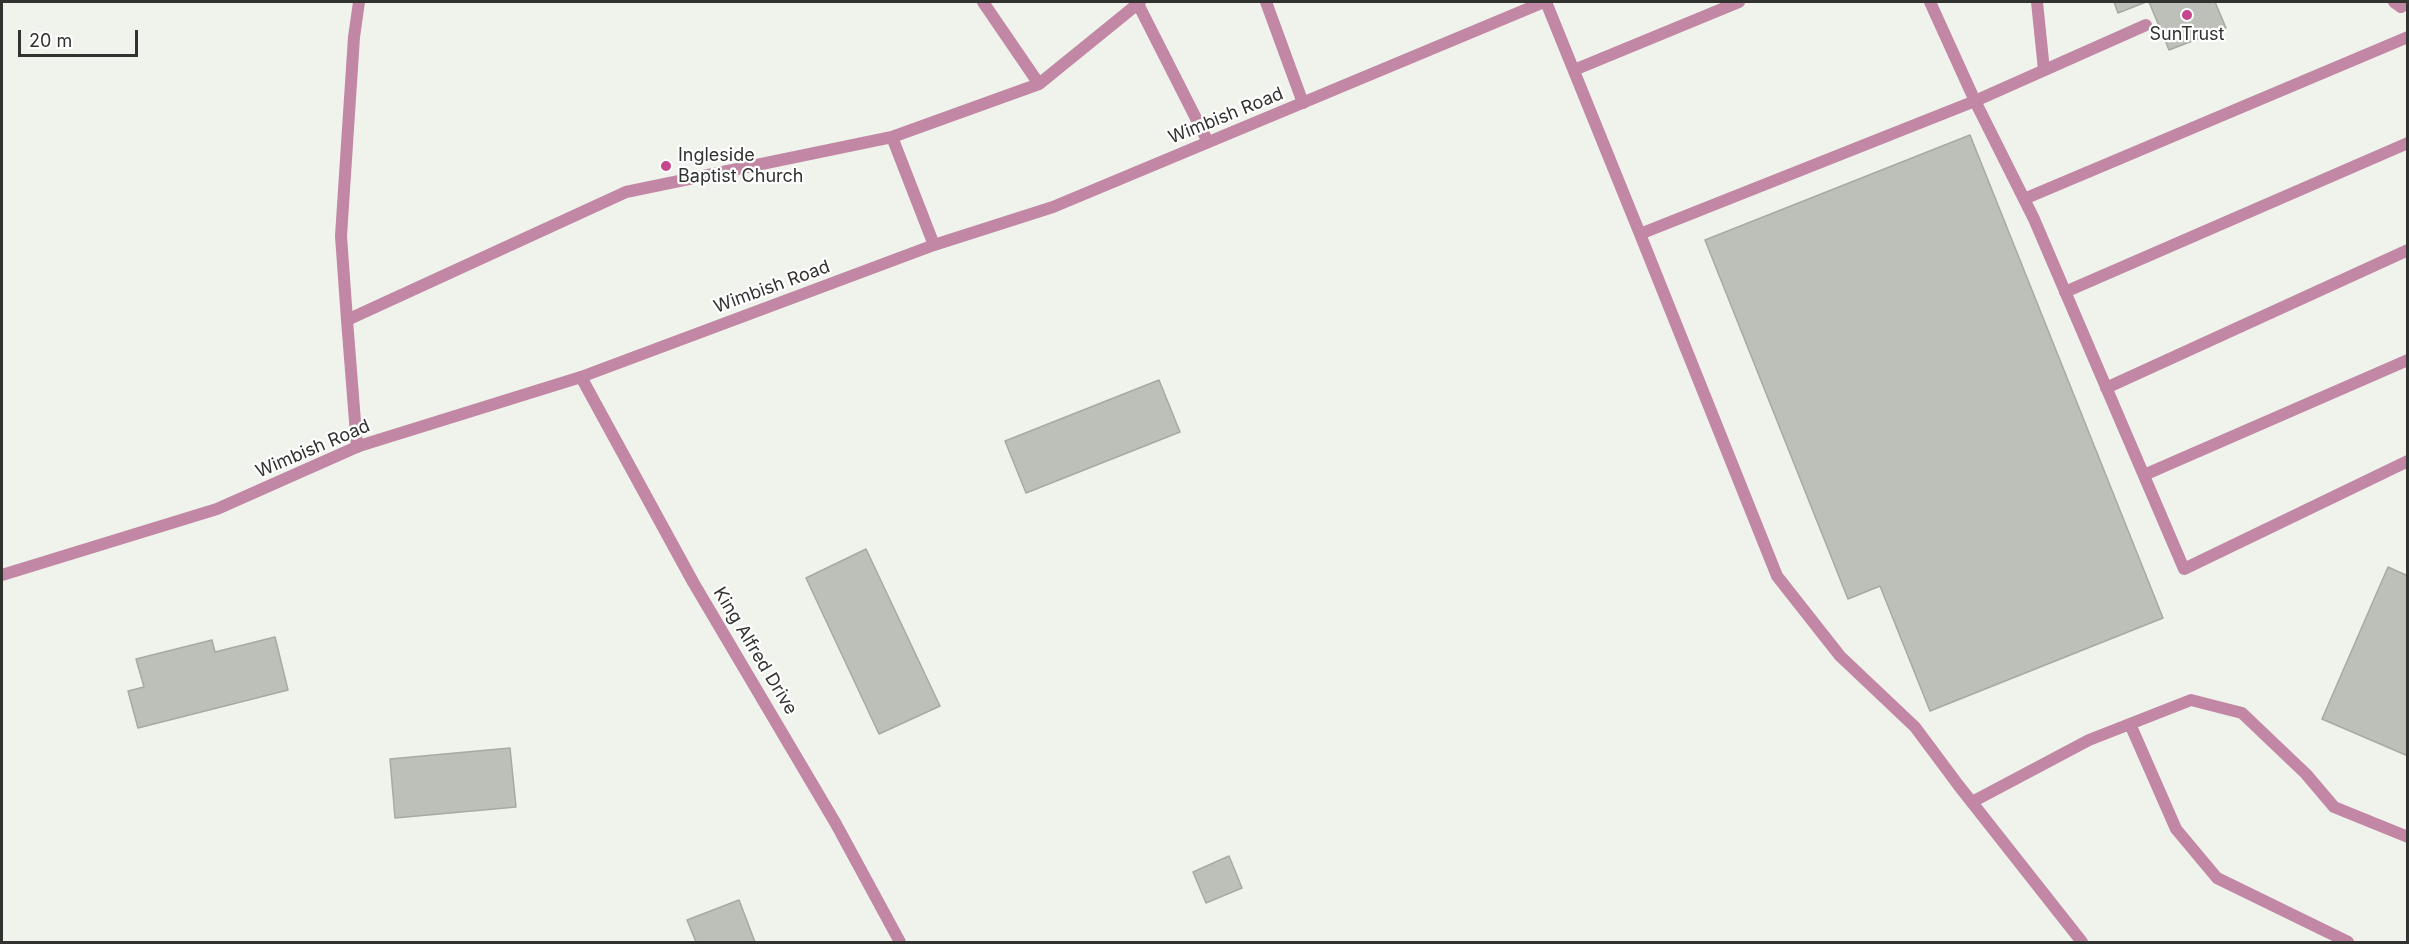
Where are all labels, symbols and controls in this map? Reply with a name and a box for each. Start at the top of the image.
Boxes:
marker: SunTrust [2180,8,2194,22]
scale bar [21,18,141,56]
place label: SunTrust [2149,24,2225,46]
text: 20 m [29,30,72,51]
street label: Wimbish Road [1165,83,1287,149]
place label: Ingleside Baptist Church [678,145,803,188]
marker: Ingleside Baptist Church [659,159,673,173]
street label: Wimbish Road [711,256,833,318]
street label: Wimbish Road [253,415,373,483]
street label: King Alfred Drive [708,583,802,719]

